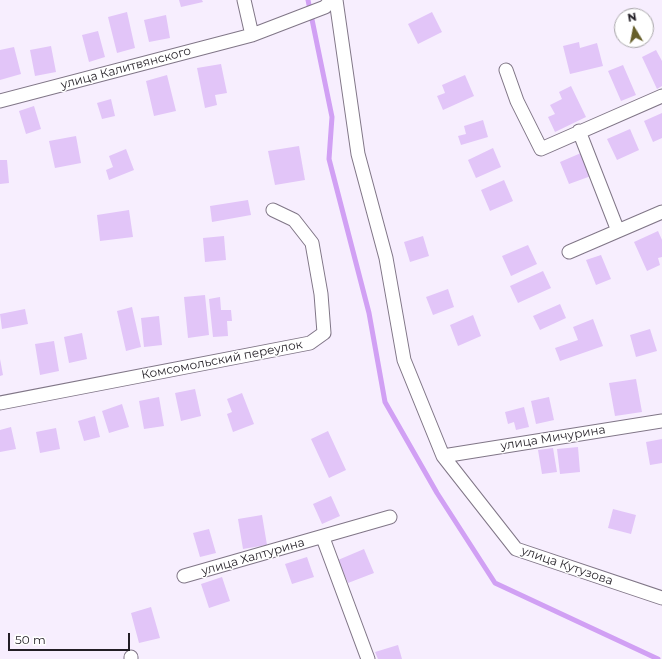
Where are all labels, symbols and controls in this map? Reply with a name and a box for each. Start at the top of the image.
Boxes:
north arrow [614,8,654,48]
text: N [626,10,638,25]
street label: улица Калитвянского [59,44,193,92]
street label: Комсомольский переулок [140,337,304,383]
street label: улица Мичурина [500,423,606,453]
street label: улица Халтурина [200,535,306,579]
street label: улица Кутузова [519,544,615,588]
scale bar [10,625,132,651]
text: 50 m [15,632,46,647]

